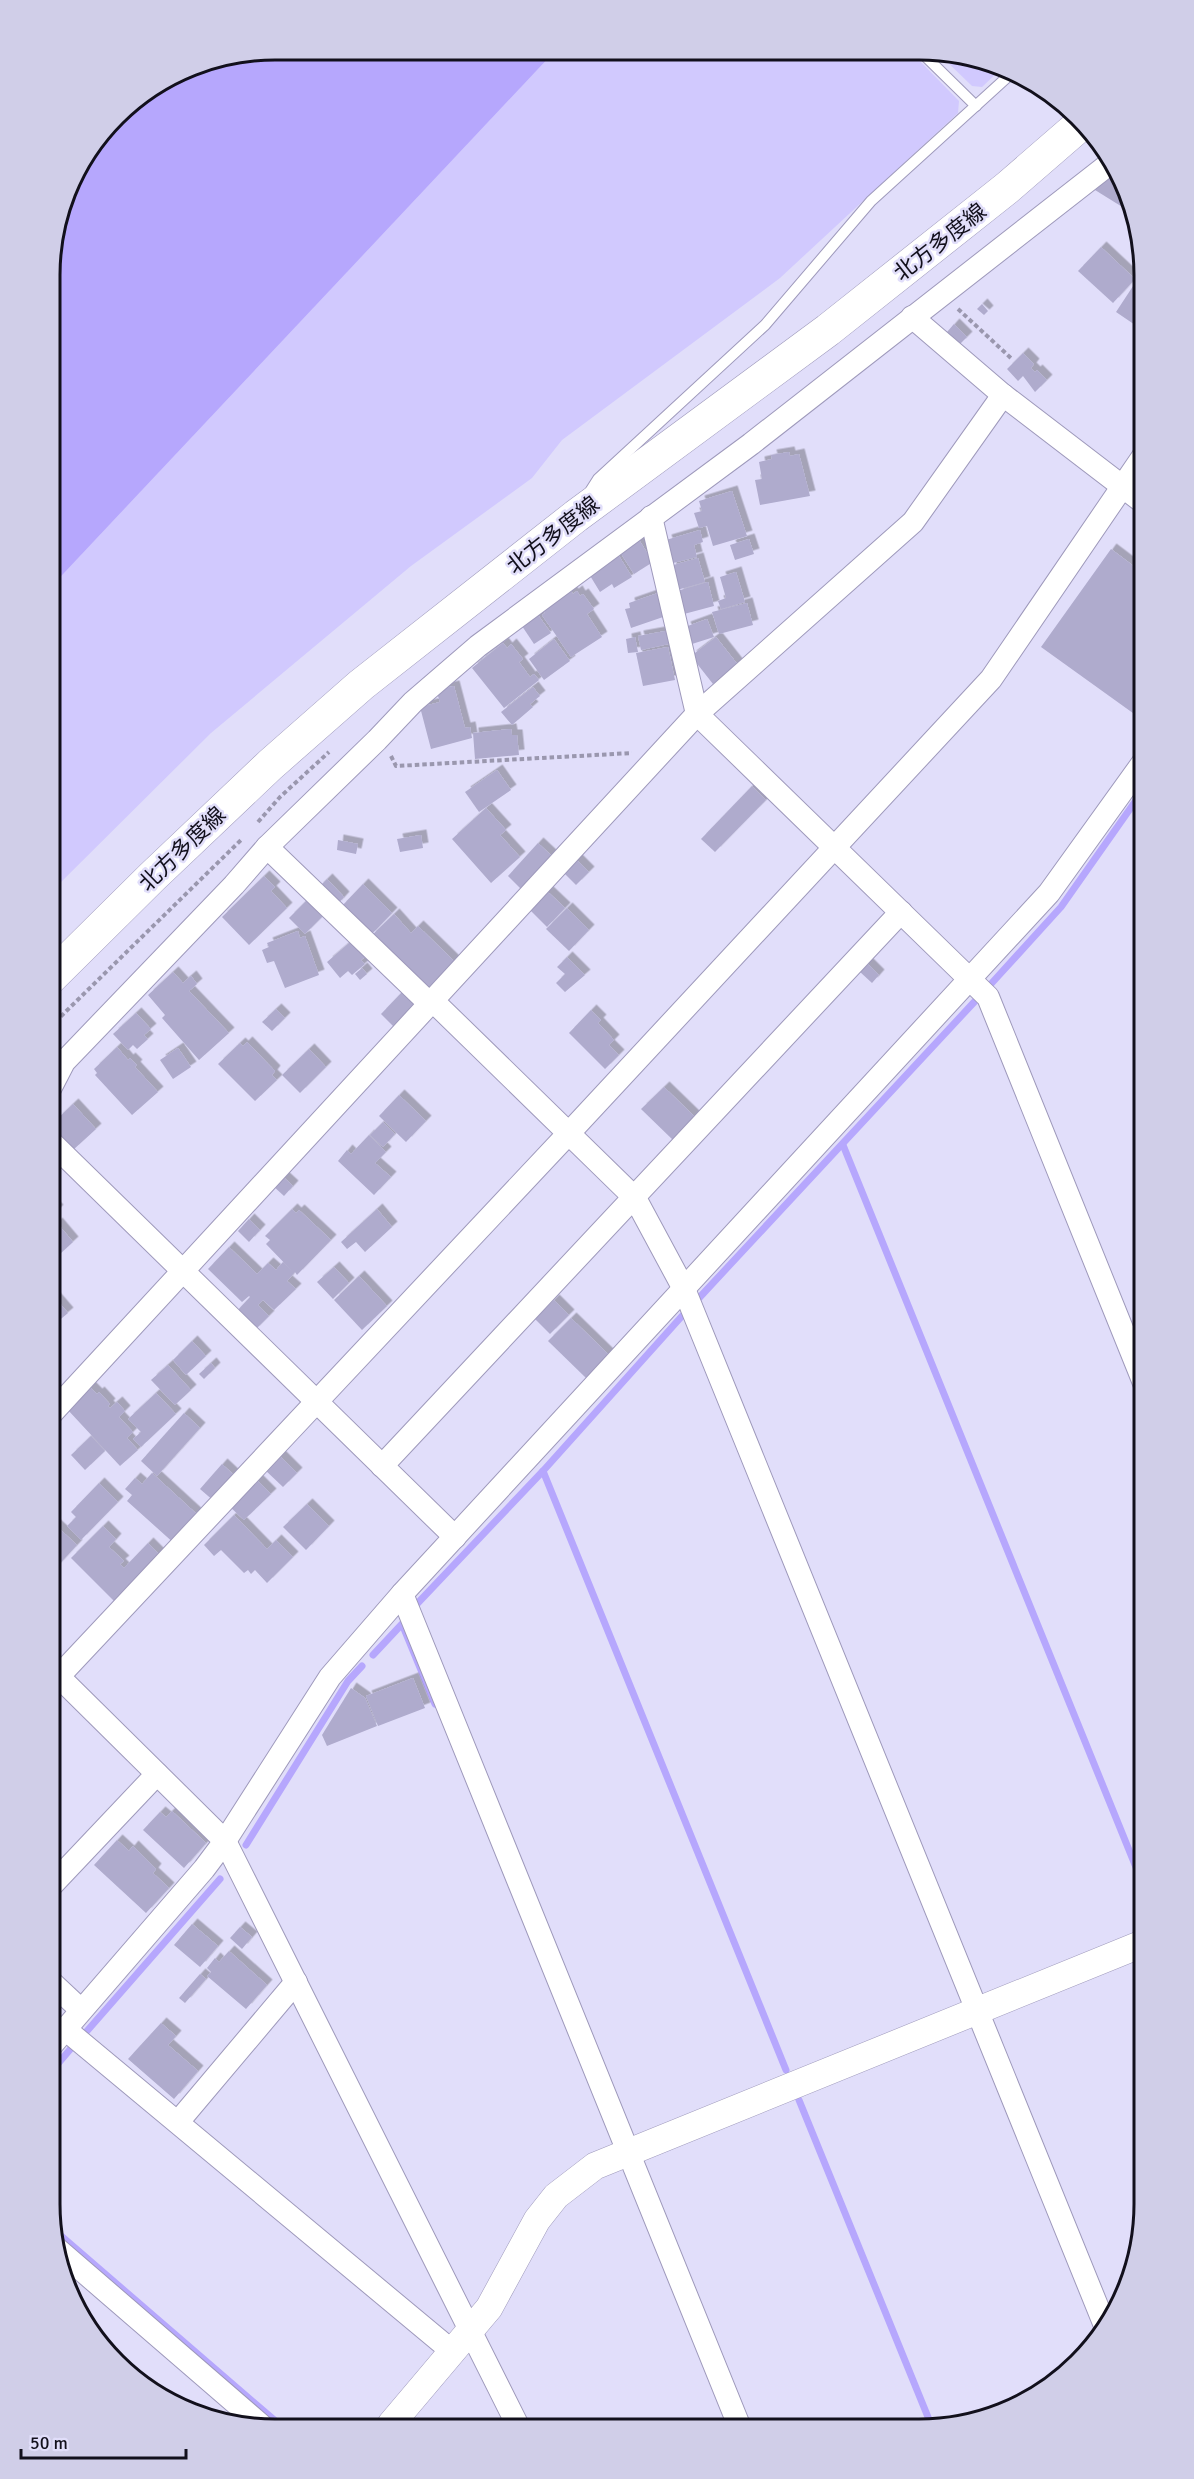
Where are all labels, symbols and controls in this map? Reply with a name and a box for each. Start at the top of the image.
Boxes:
street label: 北方多度線 [888,197,992,287]
street label: 北方多度線 [501,490,605,580]
street label: 北方多度線 [133,801,231,897]
scale bar [21,2422,186,2460]
text: 50 m [30,2432,68,2454]

